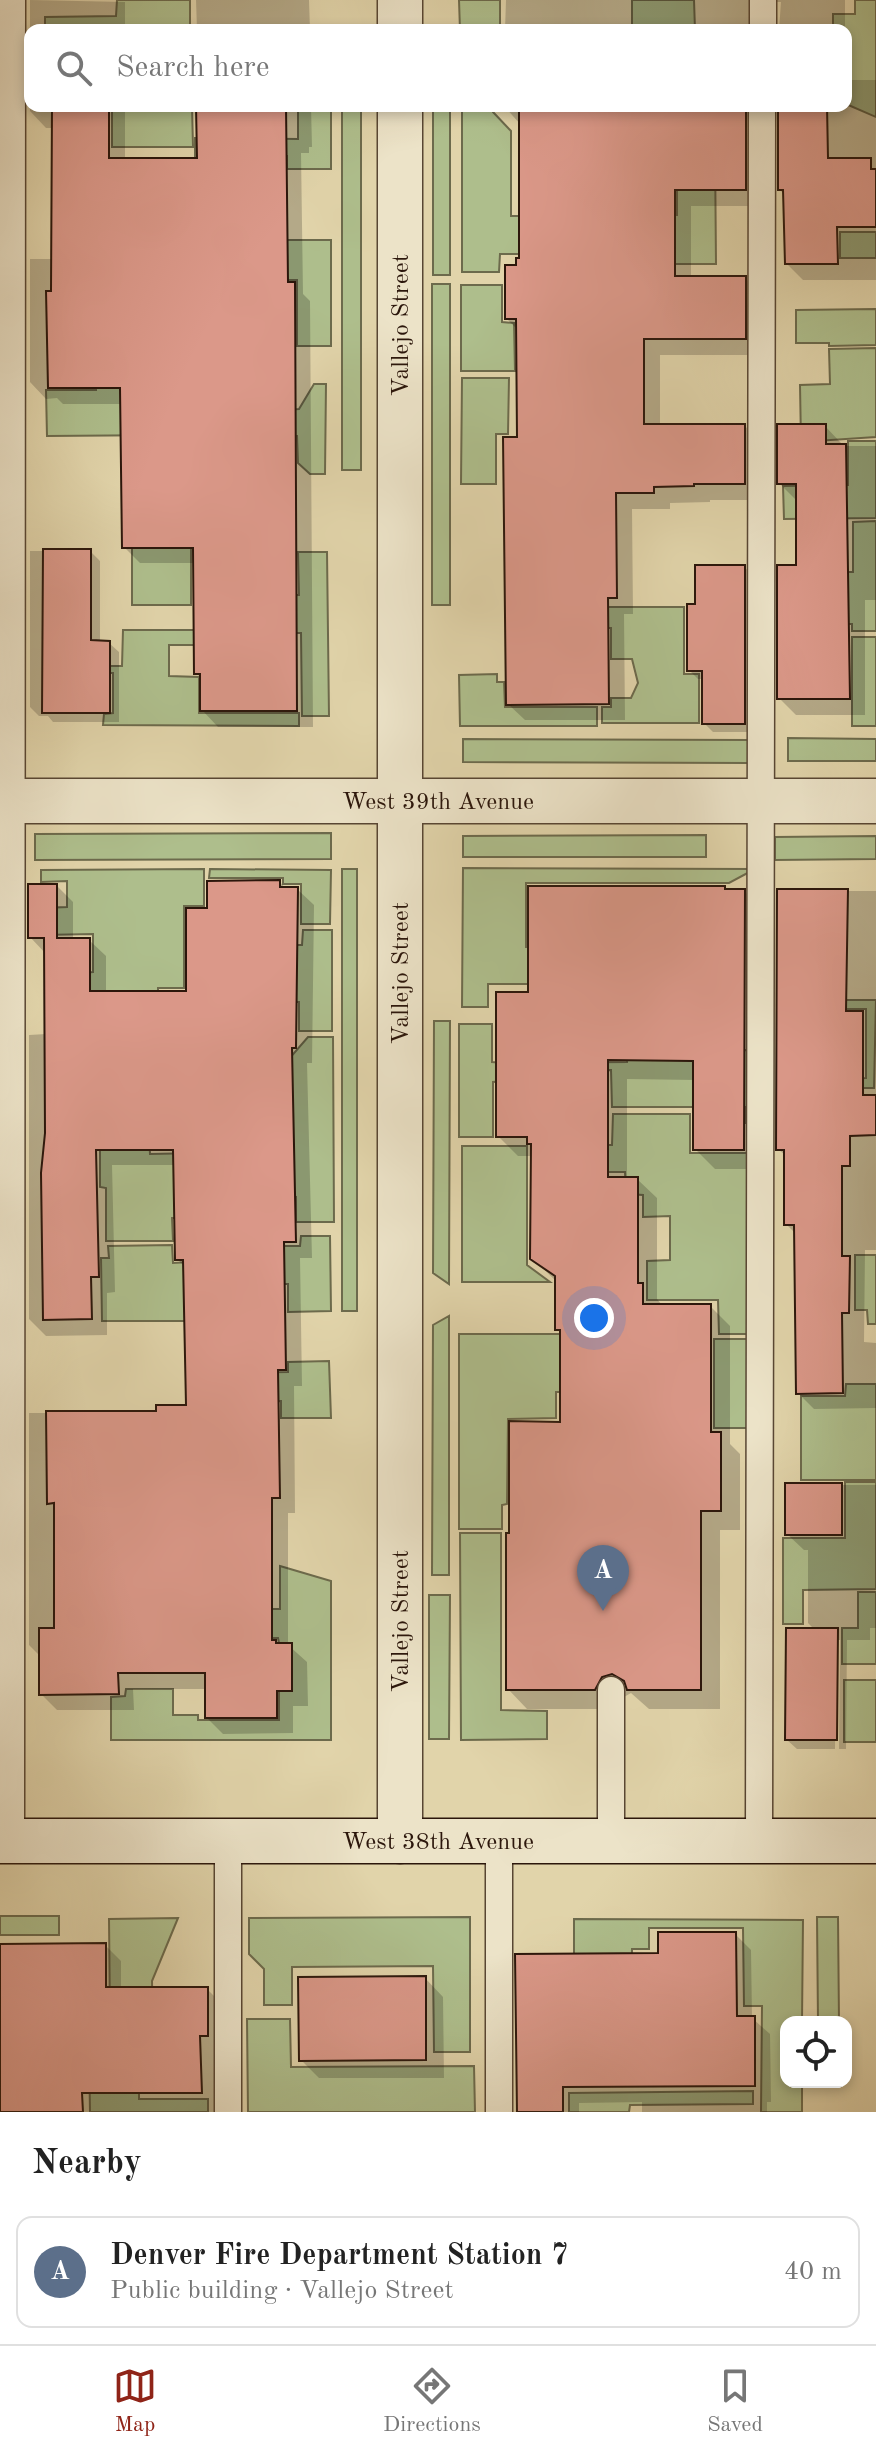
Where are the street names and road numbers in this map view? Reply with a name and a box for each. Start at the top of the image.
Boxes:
street label: Vallejo Street [390,254,414,396]
street label: West 39th Avenue [342,791,534,815]
street label: Vallejo Street [390,902,414,1044]
street label: Vallejo Street [390,1550,414,1692]
street label: West 38th Avenue [342,1831,534,1855]

